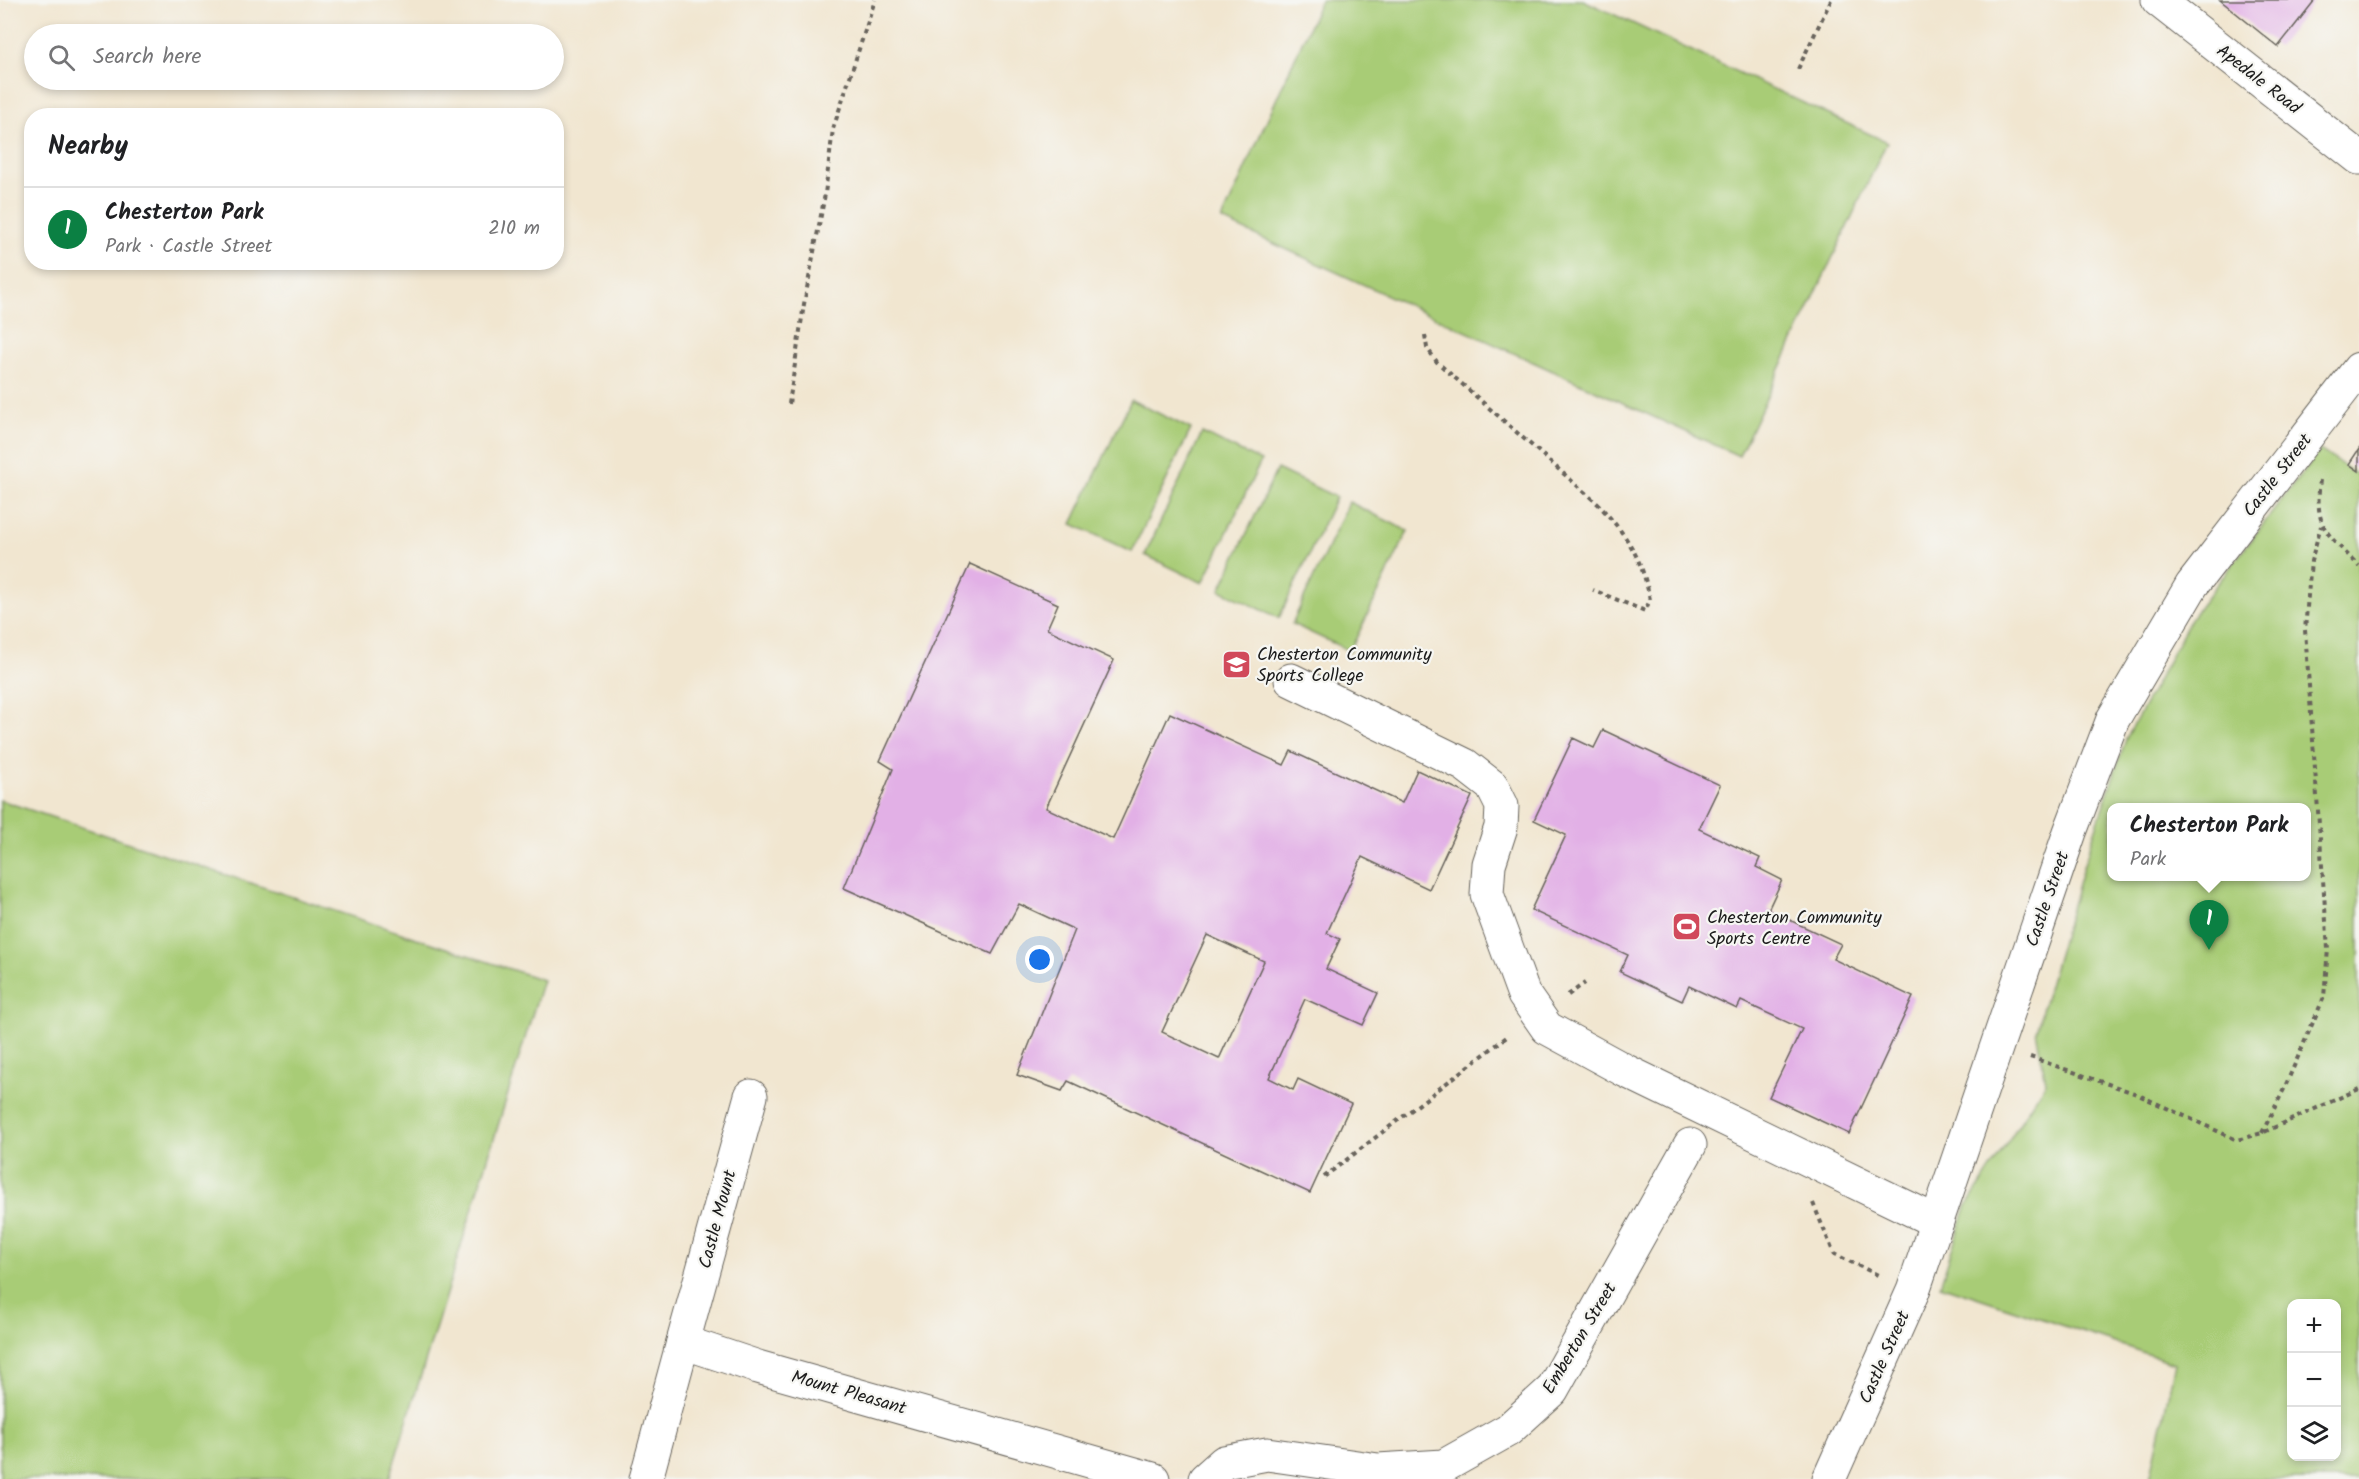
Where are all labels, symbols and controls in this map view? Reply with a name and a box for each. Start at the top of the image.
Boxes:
search box [24,24,564,90]
street label: Apedale Road [2209,38,2308,123]
text: Search here [93,40,201,75]
icon: search [45,41,78,74]
text: Nearby [48,126,128,168]
text: Chesterton Park [105,196,263,231]
text: 1 [64,213,71,245]
text: 210 m [488,213,540,245]
text: Park · Castle Street [105,231,272,263]
street label: Castle Street [2236,427,2321,524]
place label: Chesterton Community Sports College [1257,641,1432,691]
school or university icon: Chesterton Community Sports College [1220,648,1252,680]
popup [2107,803,2311,881]
text: Chesterton Park [2130,809,2288,844]
text: Park [2130,844,2166,876]
street label: Castle Street [2019,847,2079,951]
pin: 1 [2190,900,2228,950]
place label: Chesterton Community Sports Centre [1707,904,1882,954]
sports icon: Chesterton Community Sports Centre [1670,911,1702,943]
your location [1025,945,1054,974]
street label: Castle Mount [691,1166,746,1272]
street label: Emberton Street [1535,1276,1626,1400]
map controls [2287,1299,2341,1461]
button: + [2287,1299,2341,1353]
street label: Castle Street [1852,1305,1919,1409]
button: − [2287,1353,2341,1407]
street label: Mount Pleasant [788,1363,910,1424]
button: layers [2287,1407,2341,1461]

